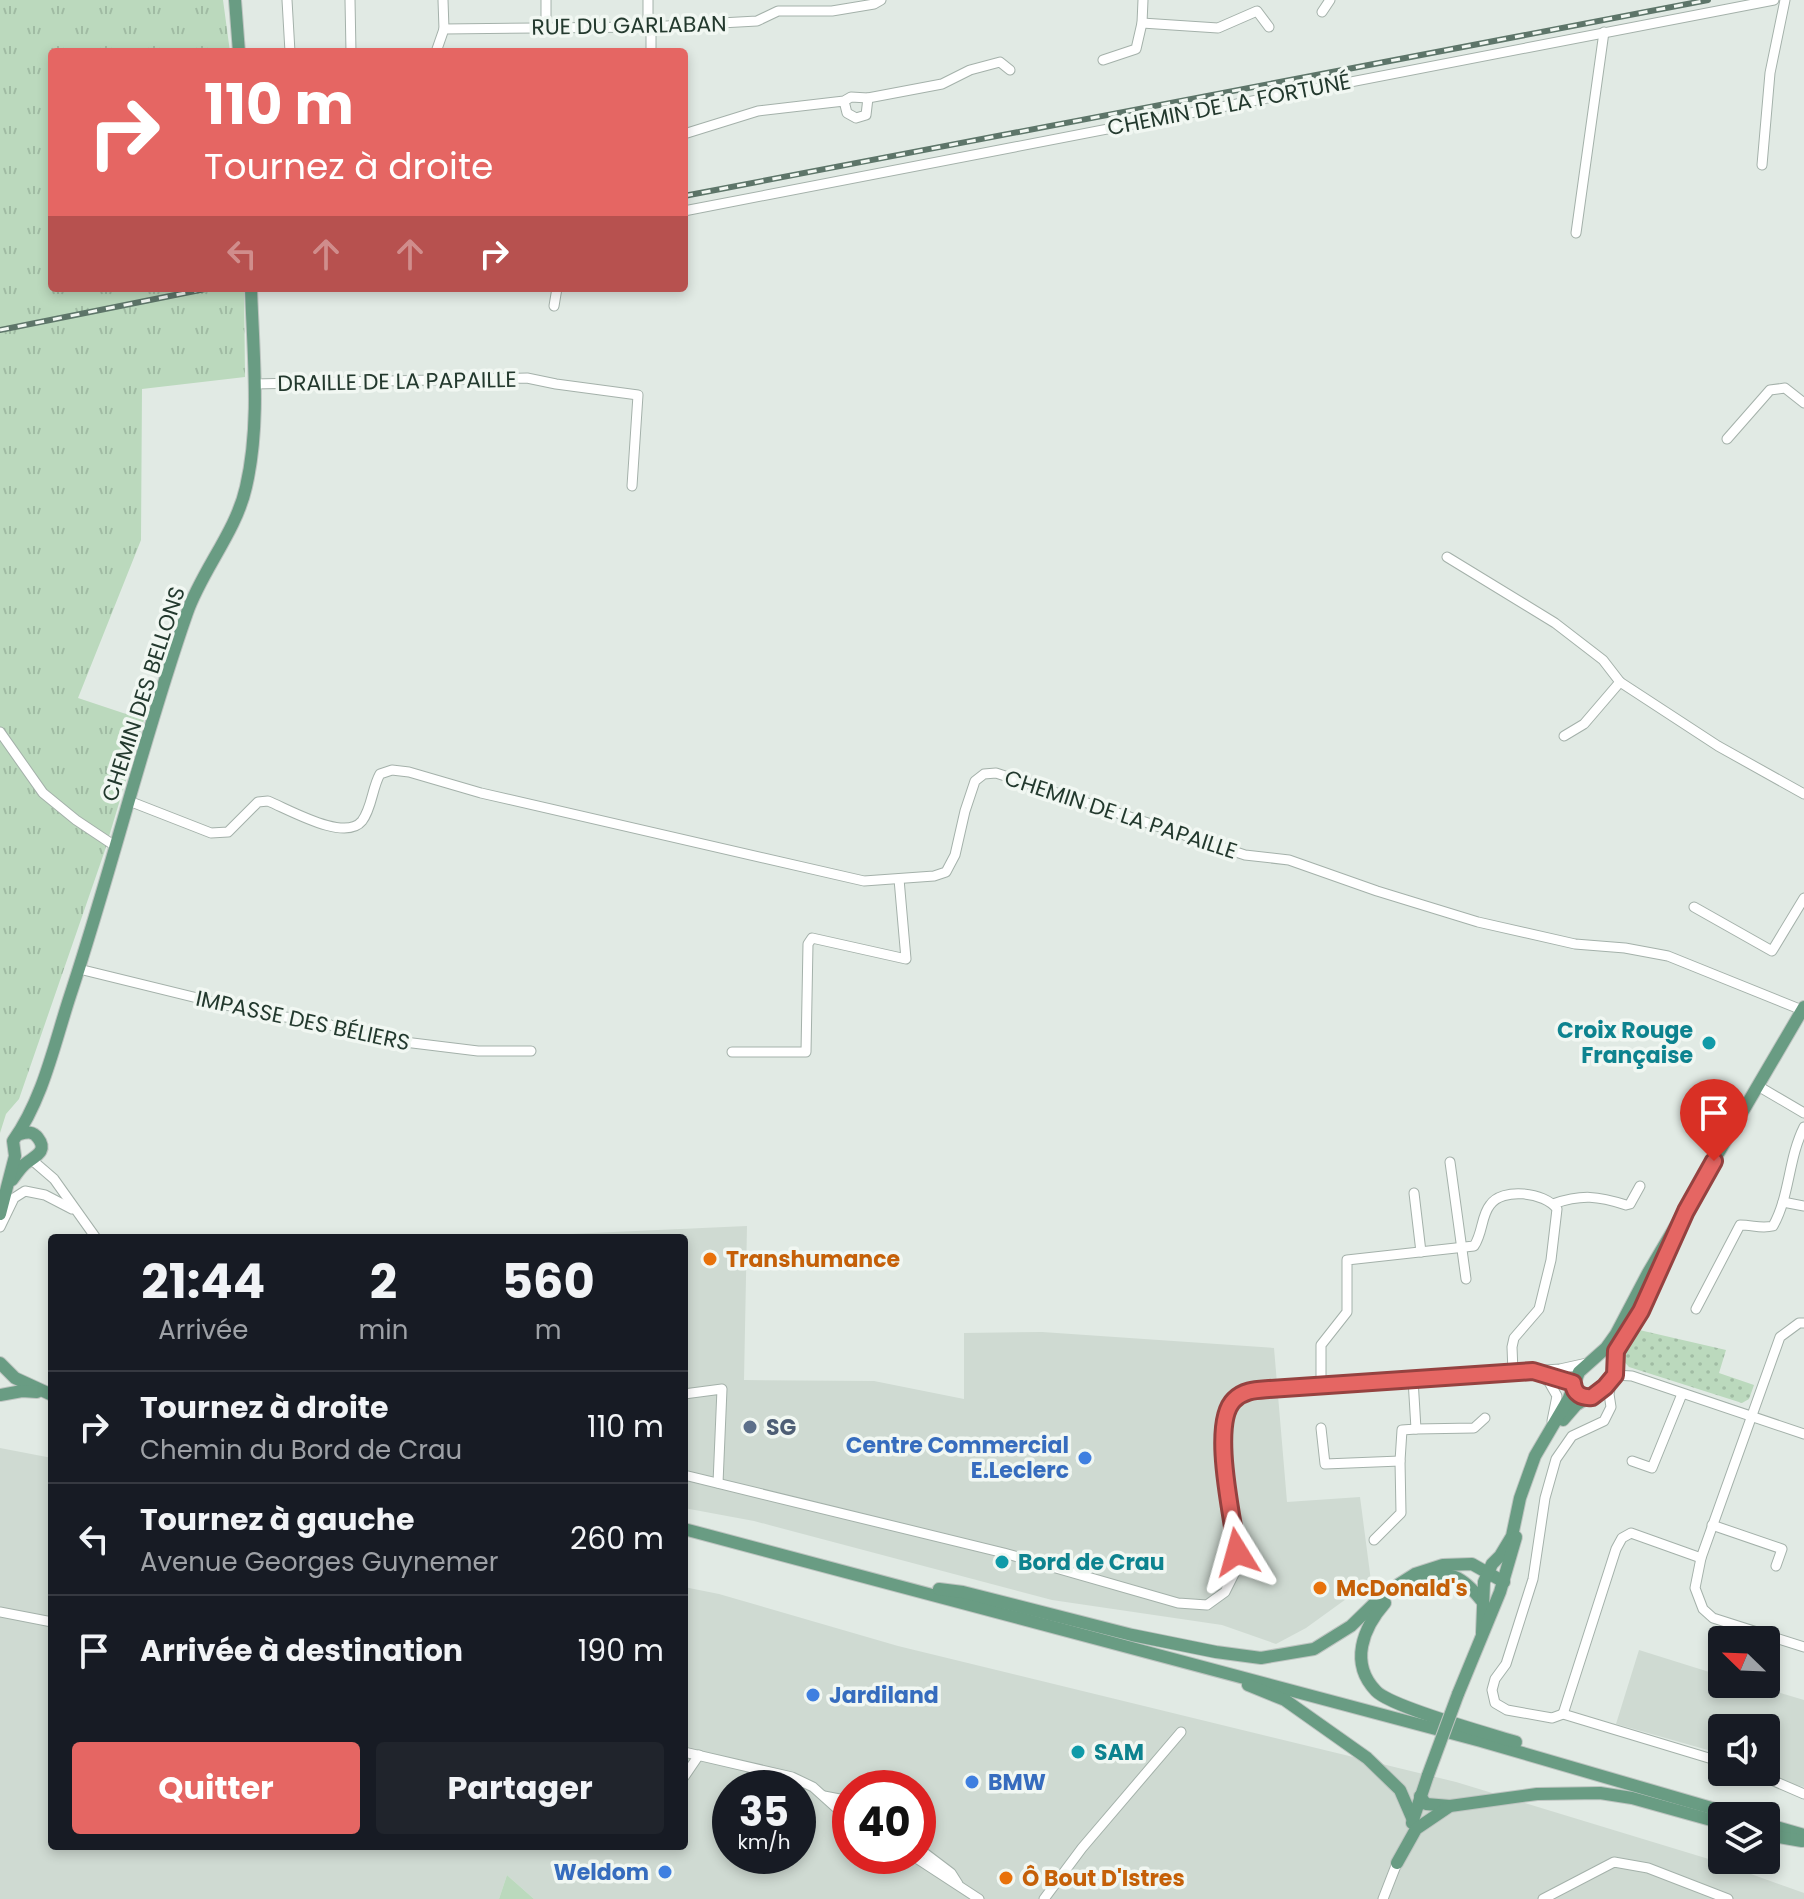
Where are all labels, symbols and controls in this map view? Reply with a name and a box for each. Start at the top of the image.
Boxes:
street label: RUE DU GARLABAN [531,8,727,43]
text: 110 m [204,65,354,144]
street label: CHEMIN DE LA FORTUNÉ [1105,66,1353,143]
icon: right [72,80,176,184]
text: Tournez à droite [204,141,493,192]
icon: left [220,232,264,276]
icon: ahead [304,232,348,276]
icon: ahead [388,232,432,276]
icon: right [472,232,516,276]
street label: DRAILLE DE LA PAPAILLE [277,364,517,399]
street label: CHEMIN DES BELLONS [94,583,193,806]
street label: CHEMIN DE LA PAPAILLE [1001,762,1241,867]
street label: IMPASSE DES BÉLIERS [193,983,413,1058]
place label: Croix Rouge Française [1557,1015,1693,1071]
marker: Croix Rouge Française [1700,1034,1718,1052]
pin [1680,1079,1748,1161]
icon: arrive [1692,1091,1736,1135]
place label: Transhumance [726,1244,900,1275]
text: 21:44 [141,1248,265,1315]
text: 2 [370,1248,397,1315]
text: 560 [502,1248,595,1315]
marker: Transhumance [701,1250,719,1268]
text: Arrivée [158,1312,248,1348]
text: min [359,1312,408,1348]
text: m [535,1312,562,1348]
text: Tournez à droite [140,1386,388,1429]
icon: right [72,1405,116,1449]
text: 110 m [587,1405,664,1448]
place label: SG [766,1412,797,1443]
marker: SG [741,1418,759,1436]
place label: Centre Commercial E.Leclerc [846,1430,1069,1486]
text: Chemin du Bord de Crau [140,1432,462,1468]
marker: Centre Commercial E.Leclerc [1076,1449,1094,1467]
text: Tournez à gauche [140,1498,414,1541]
position arrow [1195,1510,1279,1594]
icon: left [72,1517,116,1561]
text: 260 m [570,1517,664,1560]
text: Avenue Georges Guynemer [140,1544,498,1580]
place label: Bord de Crau [1018,1547,1165,1578]
marker: Bord de Crau [993,1553,1011,1571]
place label: McDonald's [1336,1573,1468,1604]
marker: McDonald's [1311,1579,1329,1597]
north arrow [1708,1626,1780,1698]
map controls [1708,1626,1780,1874]
icon: arrive [72,1629,116,1673]
text: Arrivée à destination [140,1629,463,1672]
text: 190 m [578,1629,664,1672]
place label: Jardiland [829,1680,939,1711]
marker: Jardiland [804,1686,822,1704]
button: sound [1708,1714,1780,1786]
place label: SAM [1094,1737,1144,1768]
button: Quitter [72,1742,360,1834]
button: Partager [376,1742,664,1834]
marker: SAM [1069,1743,1087,1761]
place label: BMW [988,1767,1046,1798]
speed limit sign: 40 [832,1770,936,1874]
marker: BMW [963,1773,981,1791]
text: 35 [739,1784,789,1840]
button: layers [1708,1802,1780,1874]
text: km/h [737,1828,791,1856]
place label: Weldom [554,1857,649,1888]
marker: Weldom [656,1863,674,1881]
place label: Ô Bout D'Istres [1022,1863,1185,1894]
marker: Ô Bout D'Istres [997,1869,1015,1887]

